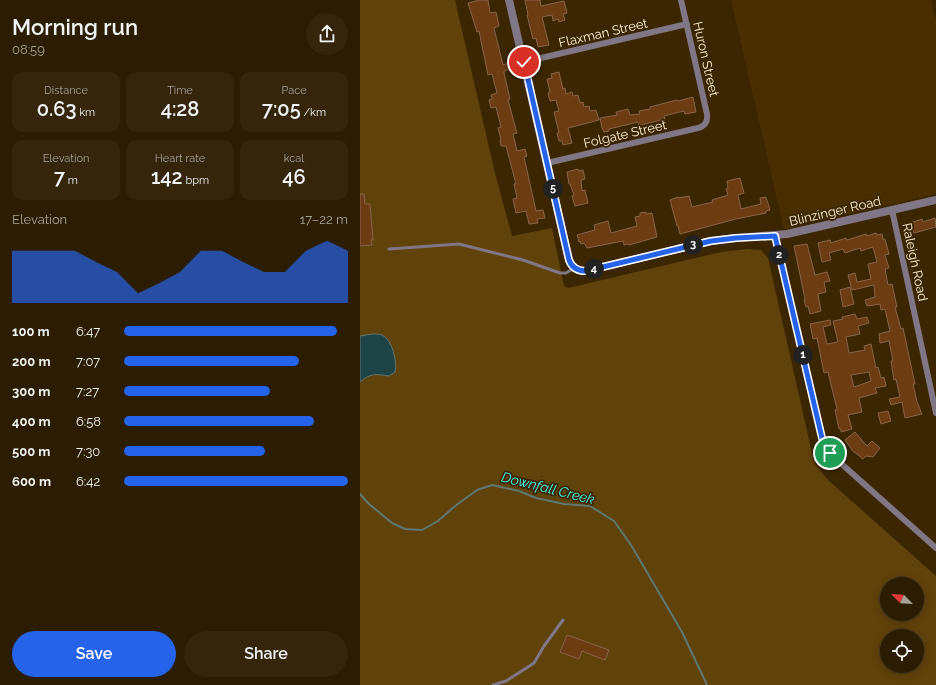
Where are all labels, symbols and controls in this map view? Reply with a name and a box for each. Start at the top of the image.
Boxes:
button: share [306,13,348,55]
text: Morning run [12,14,138,40]
street label: Flaxman Street [557,15,650,51]
street label: Huron Street [690,20,722,99]
text: 08:59 [12,42,45,57]
pin [507,45,541,79]
icon: check [513,51,535,73]
text: Distance [44,84,88,97]
text: Time [167,84,193,97]
text: Pace [281,84,307,97]
text: 0.63 [37,97,76,121]
text: 4:28 [161,97,199,121]
text: 7:05 [262,97,301,121]
text: km [76,106,95,119]
text: /km [301,106,326,119]
street label: Folgate Street [582,117,669,151]
text: Elevation [43,152,89,165]
text: Heart rate [155,152,205,165]
text: kcal [284,152,304,165]
text: 7 [54,165,65,189]
text: 142 [151,165,183,189]
text: 46 [282,165,306,189]
text: m [65,174,78,187]
text: bpm [183,174,209,187]
pin: 5 [543,179,563,199]
text: 5 [550,182,556,195]
street label: Blinzinger Road [788,193,882,229]
text: Elevation [12,212,67,227]
text: 17–22 m [300,212,348,227]
street label: Raleigh Road [899,222,931,302]
pin: 3 [683,235,703,255]
text: 3 [690,238,696,251]
pin: 2 [769,245,789,265]
text: 2 [776,248,782,261]
pin: 4 [584,259,604,279]
text: 4 [591,262,597,275]
text: 100 m [12,324,50,339]
text: 6:47 [76,324,100,339]
pin: 1 [793,345,813,365]
text: 1 [800,348,806,361]
text: 200 m [12,354,51,369]
text: 7:07 [76,354,100,369]
text: 300 m [12,384,50,399]
text: 7:27 [76,384,99,399]
text: 400 m [12,414,51,429]
text: 6:58 [76,414,101,429]
pin [813,436,847,470]
icon: arrive [819,442,841,464]
text: 500 m [12,444,50,459]
text: 7:30 [76,444,100,459]
water label: Downfall Creek [500,469,597,507]
text: 600 m [12,474,51,489]
text: 6:42 [76,474,100,489]
north arrow [880,577,924,621]
map controls [880,577,924,673]
button: locate [880,629,924,673]
button: Save [12,631,176,677]
button: Share [184,631,348,677]

